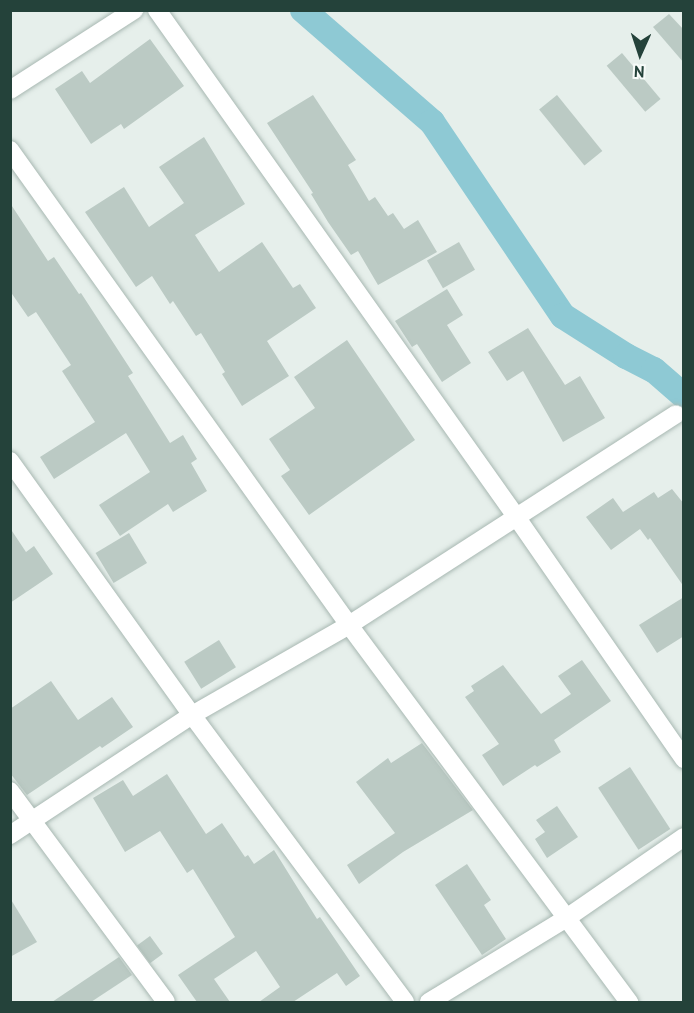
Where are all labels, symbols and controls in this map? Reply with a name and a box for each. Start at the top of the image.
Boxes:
north arrow [610,24,670,84]
text: N [633,62,645,82]

